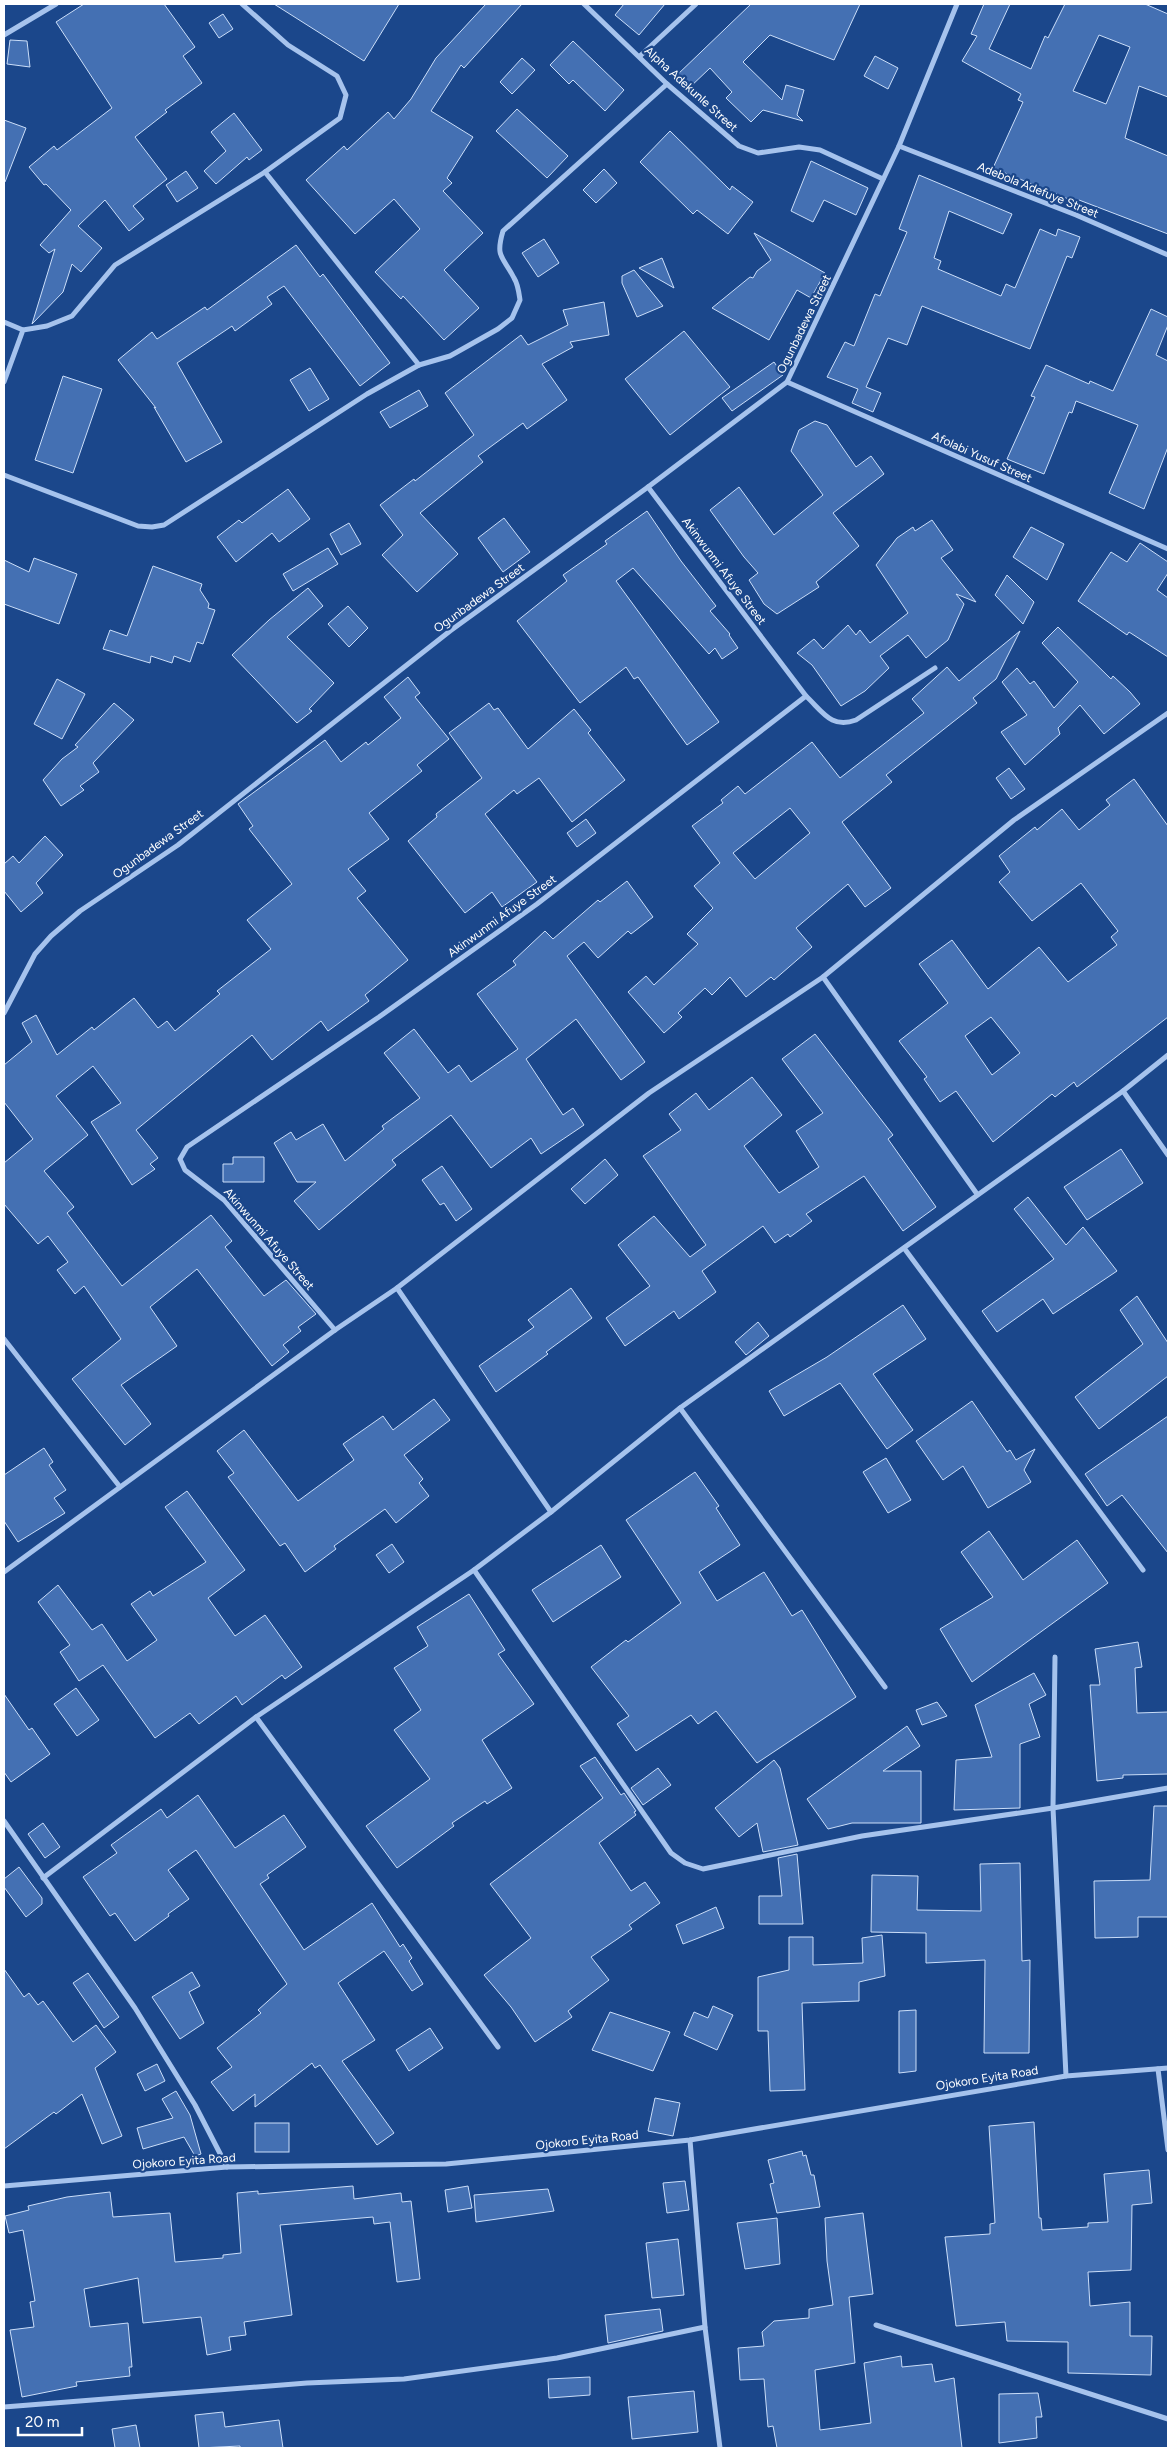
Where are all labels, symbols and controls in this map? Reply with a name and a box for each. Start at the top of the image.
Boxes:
street label: Alpha Adekunle Street [642,44,741,135]
street label: Adebola Adefuye Street [975,159,1101,221]
street label: Ogunbadewa Street [774,272,834,376]
street label: Afolabi Yusuf Street [930,429,1035,486]
street label: Akinwunmi Afuye Street [679,515,769,628]
street label: Ogunbadewa Street [431,560,527,635]
street label: Ogunbadewa Street [110,806,206,881]
street label: Akinwunmi Afuye Street [445,872,559,960]
street label: Akinwunmi Afuye Street [221,1185,317,1293]
street label: Ojokoro Eyita Road [935,2063,1039,2093]
street label: Ojokoro Eyita Road [535,2128,639,2152]
street label: Ojokoro Eyita Road [132,2150,236,2172]
scale bar [18,2404,81,2436]
text: 20 m [25,2413,59,2431]

